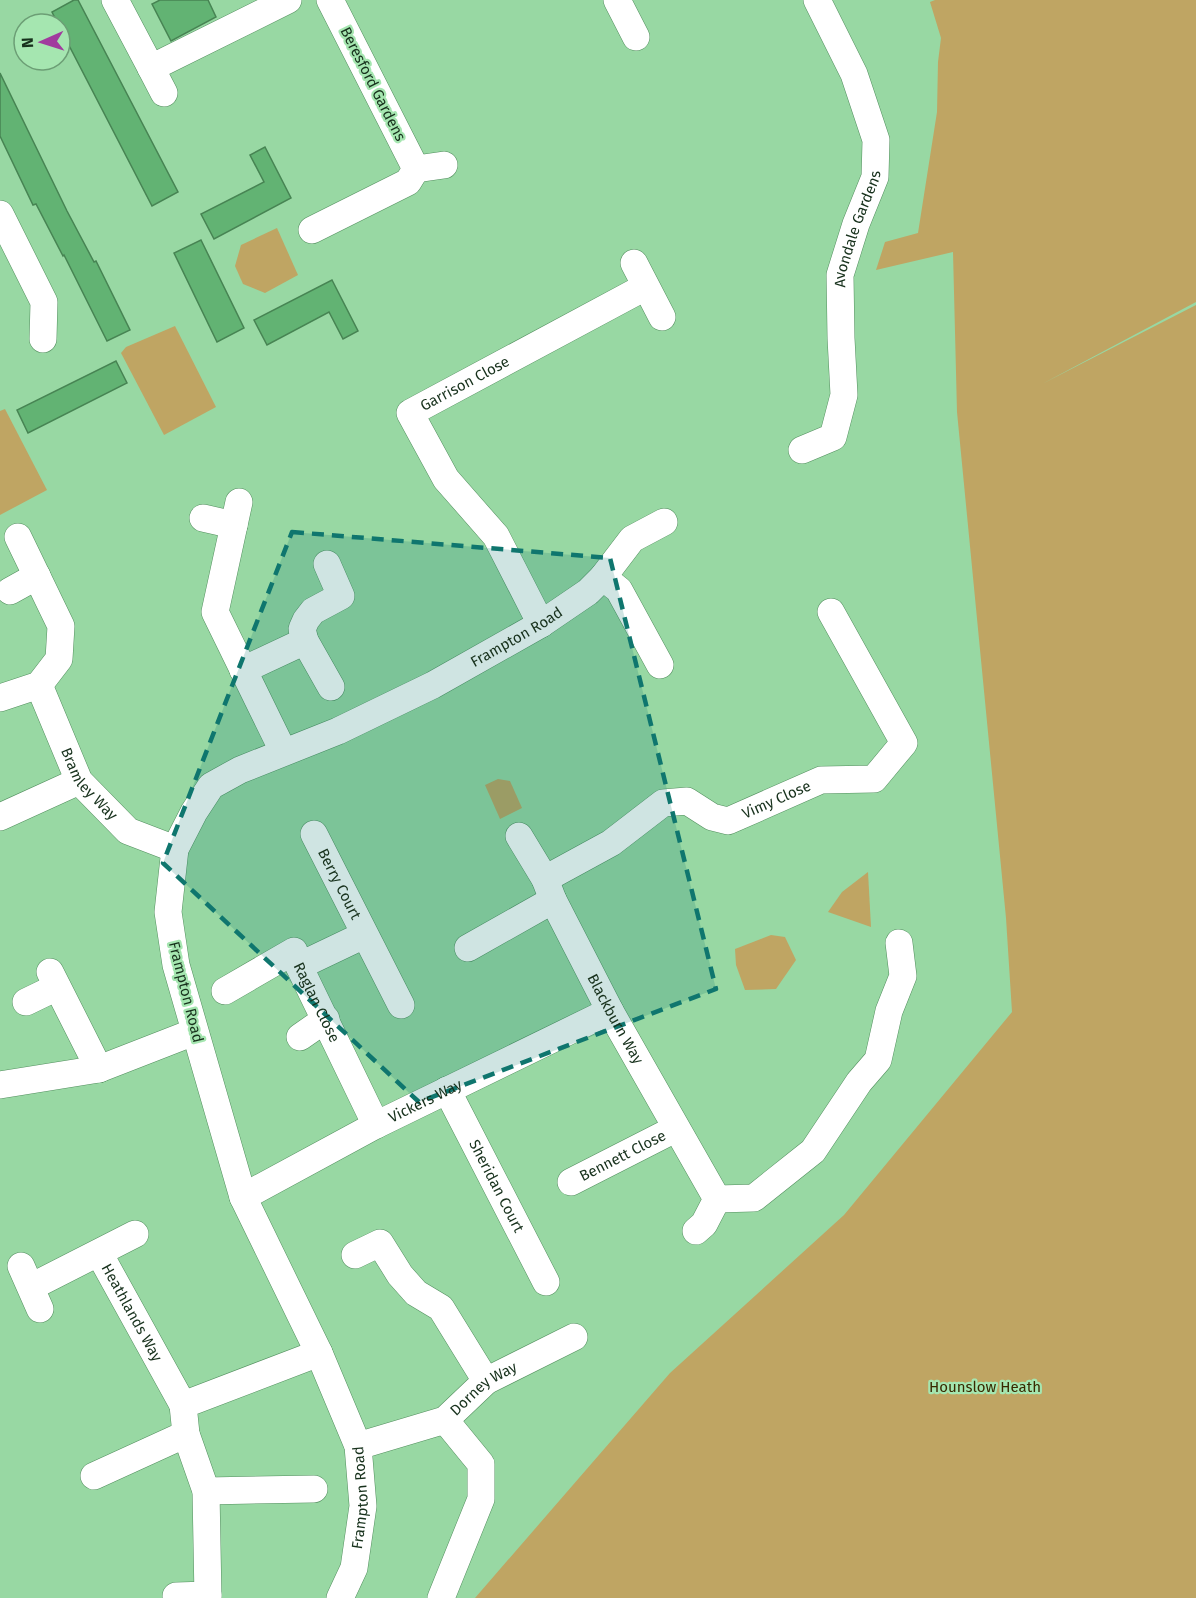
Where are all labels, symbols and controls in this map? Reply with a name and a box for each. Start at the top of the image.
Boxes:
north arrow [12,12,72,72]
street label: Beresford Gardens [336,24,410,144]
text: N [18,37,37,49]
street label: Avondale Gardens [831,171,884,288]
street label: Garrison Close [417,352,512,415]
street label: Frampton Road [467,603,566,671]
street label: Bramley Way [57,745,122,824]
street label: Vimy Close [739,777,814,823]
street label: Berry Court [314,845,365,923]
street label: Frampton Road [165,940,207,1044]
street label: Raglan Close [290,959,344,1045]
street label: Blackburn Way [583,971,648,1068]
street label: Vickers Way [386,1075,465,1126]
street label: Bennett Close [576,1126,669,1185]
street label: Sheridan Court [465,1137,528,1236]
street label: Heathlands Way [98,1260,166,1365]
street label: Dorney Way [446,1358,521,1419]
park label: Hounslow Heath [929,1378,1041,1396]
street label: Frampton Road [348,1445,372,1550]

